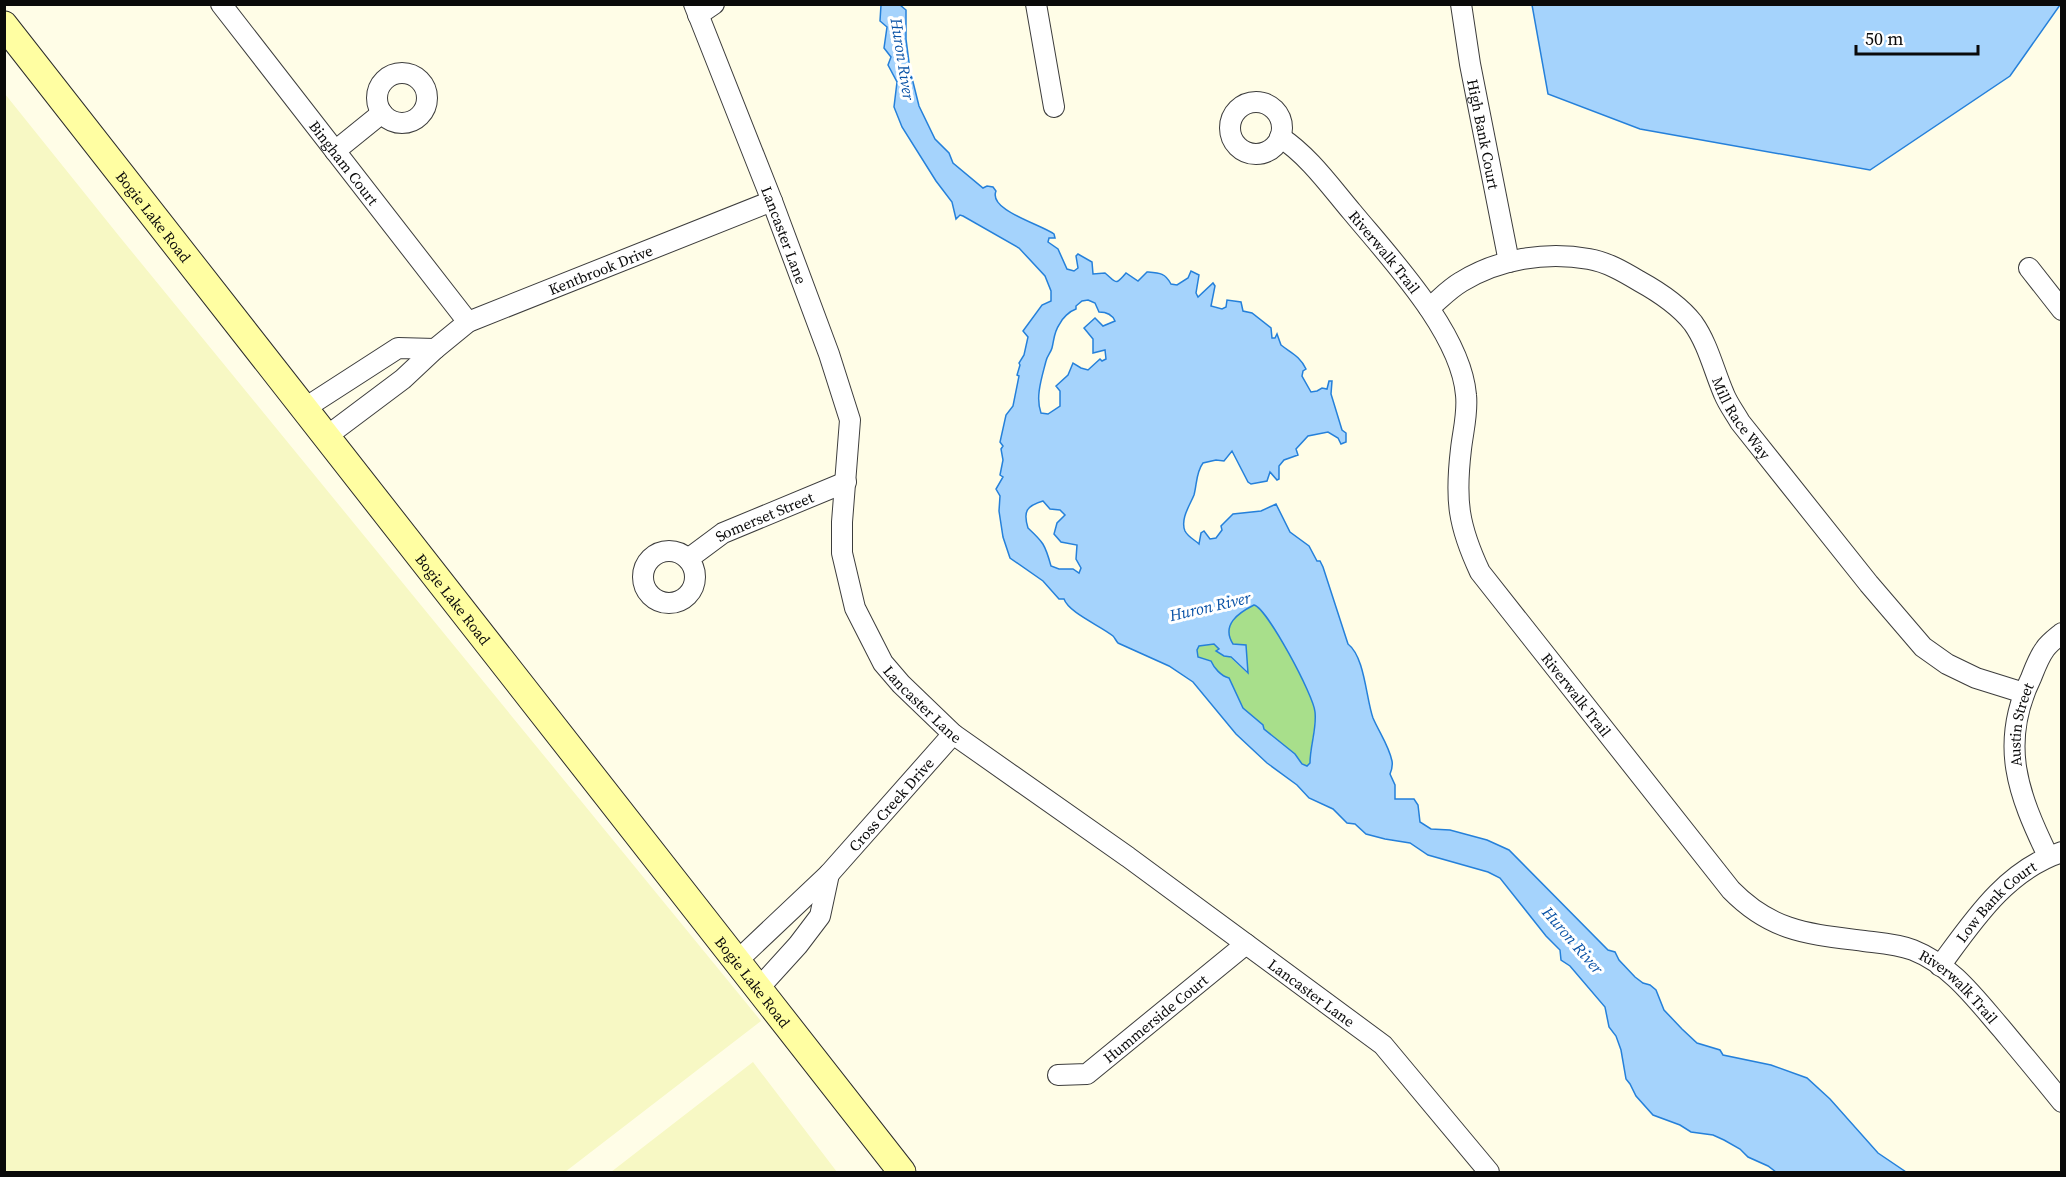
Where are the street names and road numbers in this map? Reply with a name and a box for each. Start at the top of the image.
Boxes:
street label: High Bank Court [1463,77,1505,191]
street label: Bingham Court [305,116,384,210]
street label: Bogie Lake Road [111,166,197,267]
street label: Lancaster Lane [757,183,813,287]
street label: Riverwalk Trail [1344,206,1426,298]
street label: Kentbrook Drive [545,239,656,299]
street label: Mill Race Way [1708,374,1776,463]
street label: Somerset Street [710,486,816,546]
street label: Bogie Lake Road [411,549,496,649]
street label: Riverwalk Trail [1537,648,1617,741]
street label: Lancaster Lane [879,660,966,748]
street label: Austin Street [2004,679,2038,768]
street label: Cross Creek Drive [844,752,939,856]
street label: Low Bank Court [1950,855,2040,946]
street label: Bogie Lake Road [711,932,796,1032]
street label: Riverwalk Trail [1916,944,2003,1028]
street label: Lancaster Lane [1264,954,1360,1032]
street label: Hummerside Court [1098,969,1212,1067]

